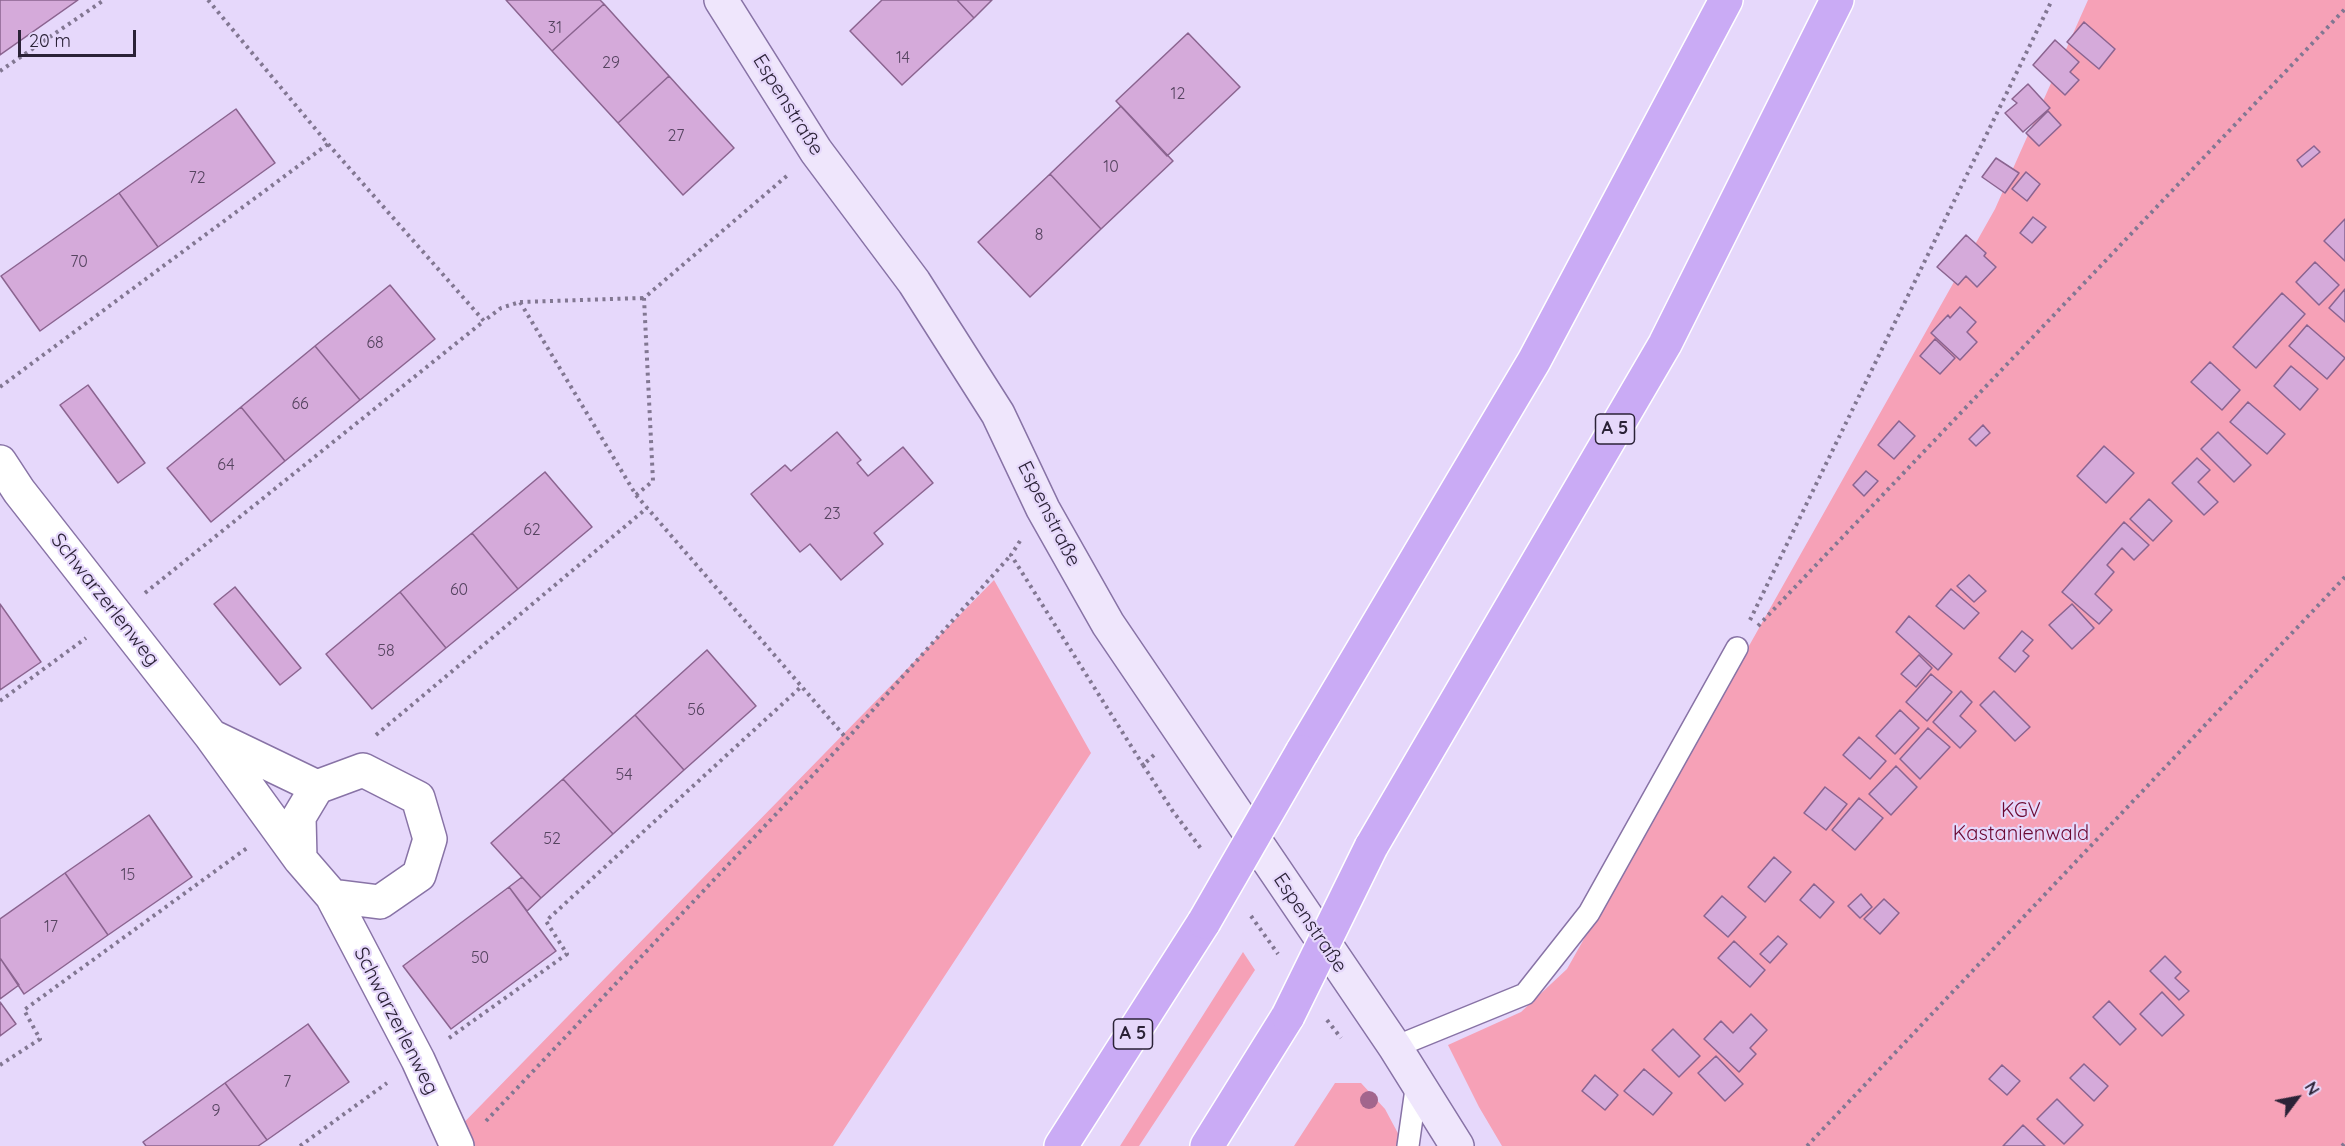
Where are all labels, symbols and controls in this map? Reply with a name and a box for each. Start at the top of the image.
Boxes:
scale bar [21,18,140,56]
house number: 31 [548,18,562,38]
text: 20 m [29,29,71,52]
house number: 14 [896,48,910,68]
street label: Espenstraße [747,50,829,160]
house number: 29 [602,53,620,73]
house number: 12 [1171,84,1185,104]
house number: 27 [668,126,684,146]
house number: 10 [1103,157,1119,177]
house number: 72 [188,168,206,188]
house number: 8 [1035,225,1043,245]
house number: 70 [70,252,88,272]
house number: 68 [366,333,384,353]
house number: 66 [291,394,309,414]
road number: A 5 [1596,414,1634,444]
house number: 64 [217,455,235,475]
street label: Espenstraße [1012,457,1086,571]
house number: 23 [823,504,841,524]
house number: 62 [523,520,541,540]
street label: Schwarzerlenweg [46,529,164,671]
house number: 60 [450,580,468,600]
house number: 58 [377,641,395,661]
house number: 56 [687,700,705,720]
house number: 54 [615,765,633,785]
park label: KGV Kastanienwald [1953,799,2089,846]
house number: 52 [543,829,561,849]
house number: 15 [121,865,135,885]
street label: Espenstraße [1268,869,1352,977]
house number: 17 [44,917,58,937]
street label: Schwarzerlenweg [348,943,444,1099]
house number: 50 [471,948,489,968]
road number: A 5 [1114,1019,1152,1049]
north arrow [2267,1068,2327,1128]
house number: 7 [283,1072,291,1092]
text: N [2301,1078,2324,1099]
house number: 9 [212,1101,220,1121]

